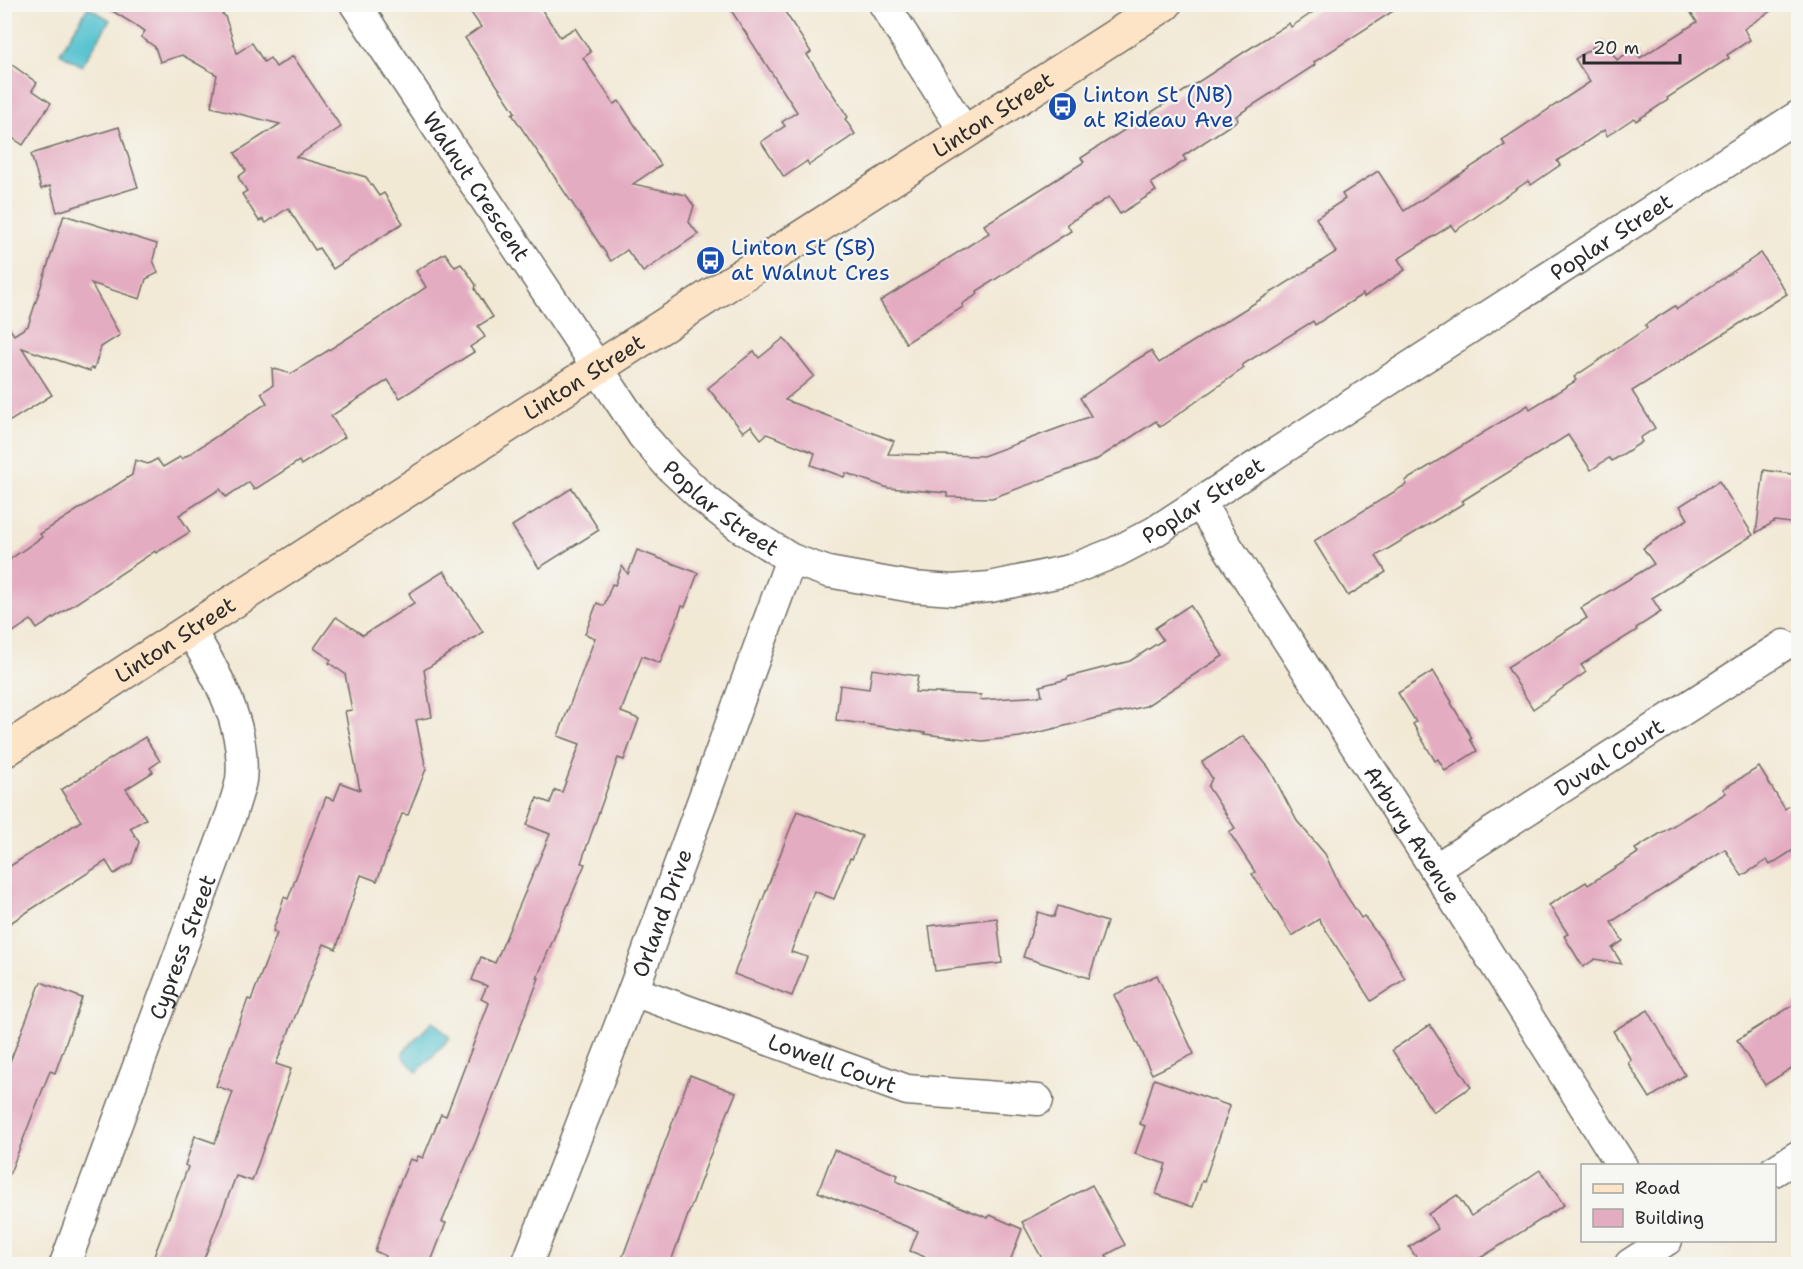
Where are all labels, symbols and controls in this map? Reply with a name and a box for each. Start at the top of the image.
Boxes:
scale bar [1584,27,1680,65]
text: 20 m [1593,36,1639,60]
street label: Linton Street [927,65,1059,164]
place label: Linton St (NB) at Rideau Ave [1083,80,1234,134]
bus stop icon: Linton St (NB) at Rideau Ave [1046,91,1078,123]
street label: Walnut Crescent [416,106,537,267]
street label: Poplar Street [1544,186,1678,287]
place label: Linton St (SB) at Walnut Cres [731,233,890,287]
bus stop icon: Linton St (SB) at Walnut Cres [694,244,726,276]
street label: Linton Street [518,327,650,426]
street label: Poplar Street [1137,450,1270,550]
street label: Poplar Street [657,453,785,562]
street label: Linton Street [109,590,241,690]
street label: Duval Court [1549,711,1669,803]
street label: Arbury Avenue [1358,760,1468,909]
street label: Orland Drive [625,845,698,981]
street label: Cypress Street [142,870,222,1023]
street label: Lowell Court [764,1026,901,1100]
legend [1581,1164,1776,1242]
text: Road [1635,1176,1680,1200]
text: Building [1635,1206,1704,1230]

